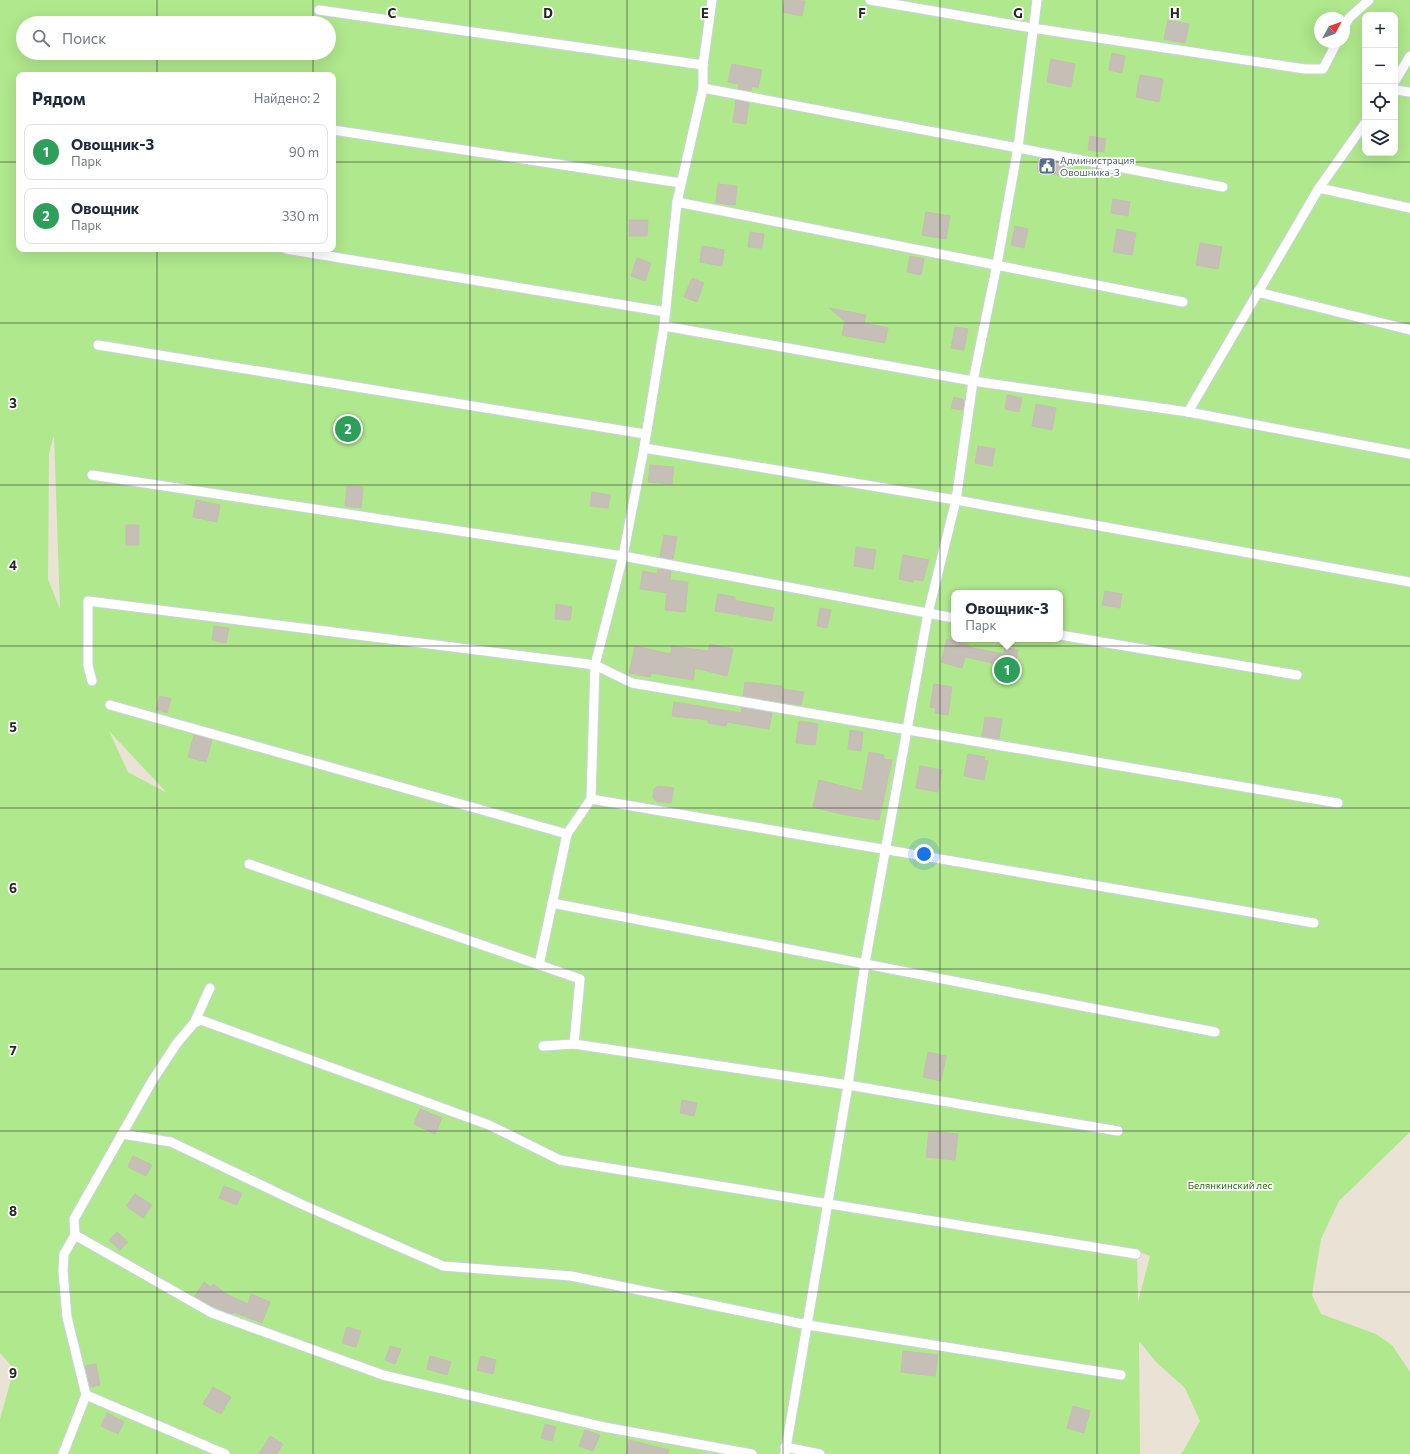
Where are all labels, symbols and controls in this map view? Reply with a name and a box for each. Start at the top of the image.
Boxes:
text: C [388,5,397,21]
text: D [543,5,553,21]
text: E [701,5,709,21]
text: F [858,5,866,21]
text: G [1013,5,1023,21]
text: H [1170,5,1180,21]
north arrow [1314,12,1350,48]
map controls [1362,12,1398,156]
button: + [1362,12,1398,48]
search box [16,16,336,60]
icon: search [30,27,52,49]
text: Поиск [62,29,106,47]
button: − [1362,48,1398,84]
button: locate [1362,84,1398,120]
text: Рядом [32,88,86,109]
text: Найдено: 2 [254,90,320,106]
button: layers [1362,120,1398,156]
text: Овощник-3 [71,135,154,153]
text: 1 [43,144,49,160]
text: 90 m [289,144,319,160]
text: Парк [71,153,102,169]
place label: Администрация Овошника-3 [1060,154,1135,178]
public building icon: Администрация Овошника-3 [1037,156,1057,176]
text: Овощник [71,199,139,217]
text: 2 [42,208,50,224]
text: 330 m [282,208,319,224]
text: Парк [71,217,102,233]
text: 3 [9,395,17,411]
pin: 2 [335,414,361,444]
text: 4 [9,557,17,573]
popup [951,590,1063,642]
text: Овощник-3 [965,599,1049,617]
text: Парк [965,617,996,633]
pin: 1 [994,655,1020,685]
text: 5 [9,719,17,735]
your location [914,844,934,864]
text: 6 [9,880,17,896]
text: 7 [9,1042,17,1058]
park label: Белянкинский лес [1188,1179,1272,1191]
text: 8 [9,1203,17,1219]
text: 9 [9,1365,17,1381]

